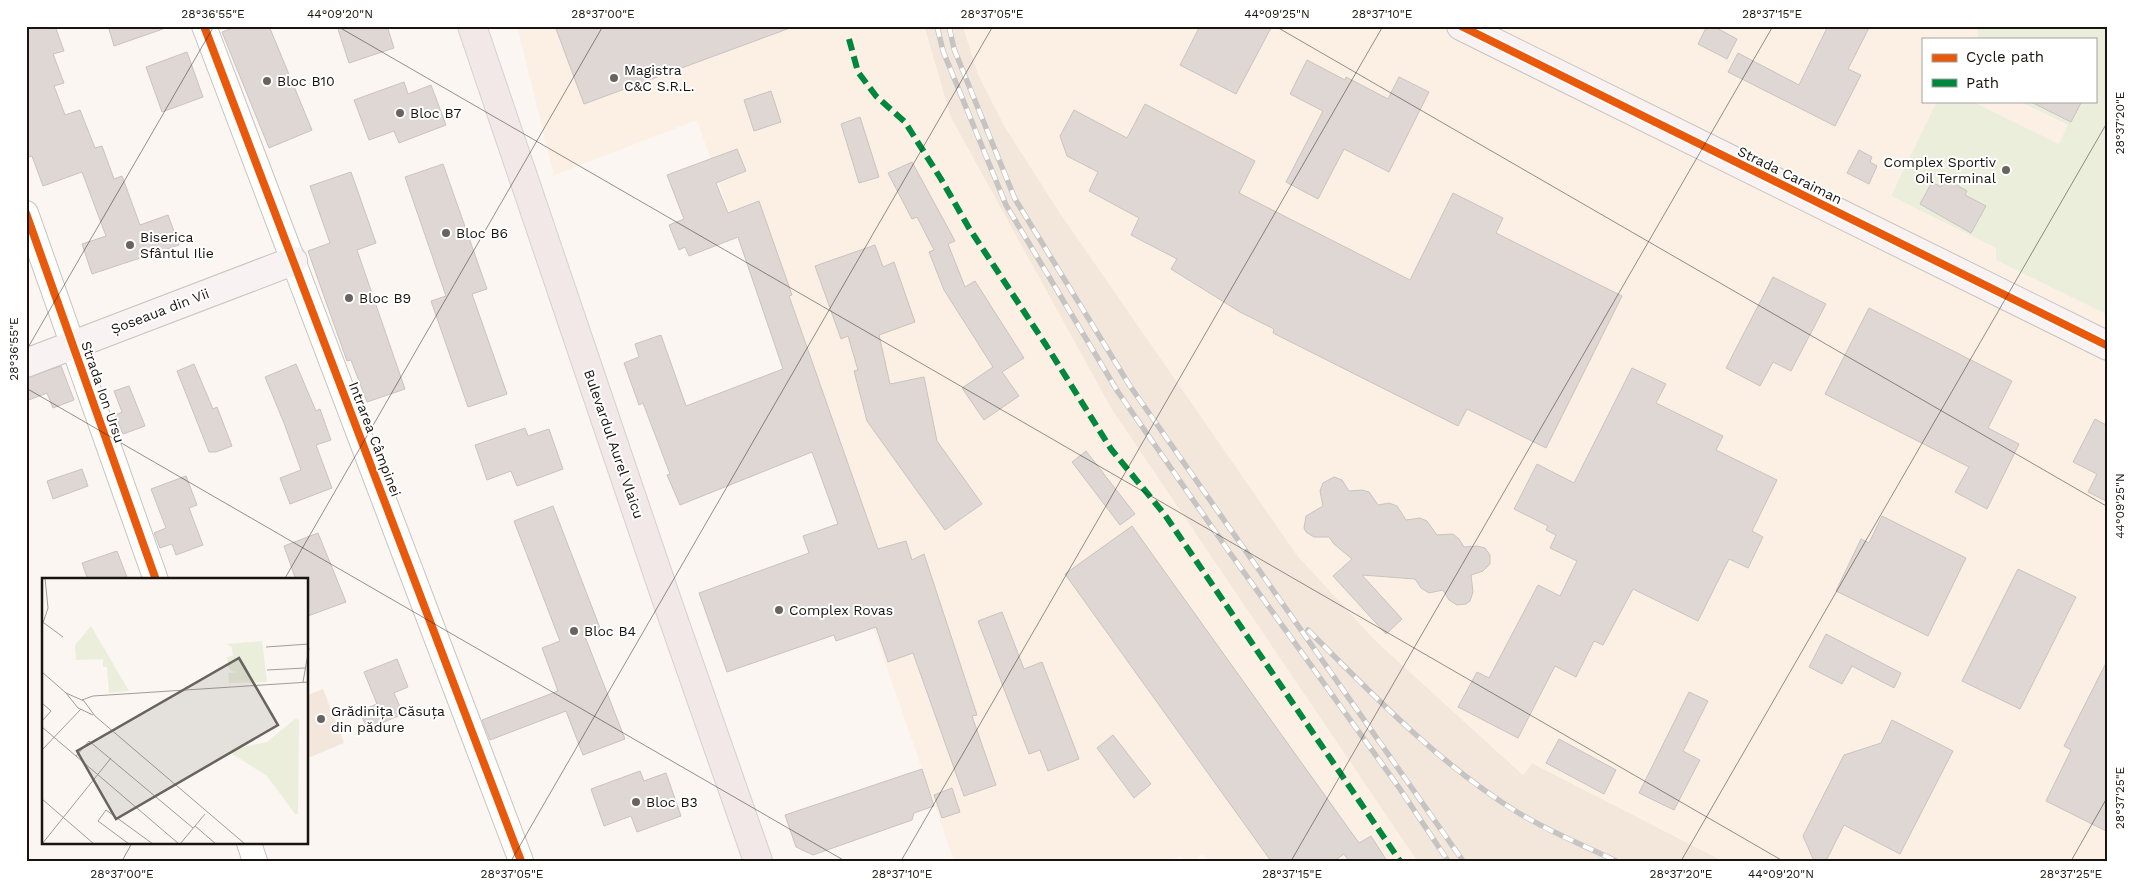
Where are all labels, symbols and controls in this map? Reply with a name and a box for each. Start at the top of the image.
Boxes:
text: 28°36'55"E [181,7,245,21]
text: 44°09'20"N [307,7,373,21]
text: 28°37'00"E [571,7,635,21]
text: 28°37'05"E [961,7,1024,21]
text: 44°09'25"N [1244,7,1310,21]
text: 28°37'10"E [1352,7,1413,21]
text: 28°37'15"E [1742,7,1802,21]
legend [1922,38,2096,102]
text: Cycle path [1966,48,2044,66]
place label: Magistra C&C S.R.L. [624,62,695,94]
marker: Magistra C&C S.R.L. [608,72,620,84]
place label: Bloc B10 [277,73,335,89]
text: Path [1966,74,1999,92]
marker: Bloc B10 [261,75,273,87]
text: 28°37'20"E [2113,91,2127,154]
place label: Bloc B7 [410,105,462,121]
marker: Bloc B7 [394,107,406,119]
street label: Strada Caraiman [1735,143,1845,207]
place label: Complex Sportiv Oil Terminal [1884,154,1997,186]
marker: Complex Sportiv Oil Terminal [2000,164,2012,176]
place label: Bloc B6 [456,225,508,241]
marker: Bloc B6 [440,227,452,239]
place label: Biserica Sfântul Ilie [140,229,214,261]
marker: Biserica Sfântul Ilie [124,239,136,251]
street label: Șoseaua din Vii [109,285,212,338]
place label: Bloc B9 [359,290,411,306]
marker: Bloc B9 [343,292,355,304]
text: 28°36'55"E [7,317,21,381]
street label: Strada Ion Ursu [78,339,128,445]
street label: Bulevardul Aurel Vlaicu [581,367,647,521]
street label: Intrarea Câmpinei [346,379,404,499]
text: 44°09'25"N [2113,473,2127,539]
inset map [42,578,309,844]
place label: Complex Rovas [789,602,893,618]
marker: Complex Rovas [773,604,785,616]
place label: Bloc B4 [584,623,636,639]
marker: Bloc B4 [568,625,580,637]
place label: Grădinița Căsuța din pădure [331,703,445,735]
marker: Grădinița Căsuța din pădure [315,713,327,725]
text: 28°37'25"E [2113,766,2127,829]
place label: Bloc B3 [646,794,698,810]
marker: Bloc B3 [630,796,642,808]
text: 28°37'00"E [90,867,154,881]
text: 28°37'05"E [481,867,544,881]
text: 28°37'10"E [872,867,933,881]
text: 28°37'15"E [1262,867,1322,881]
text: 28°37'20"E [1650,867,1713,881]
text: 44°09'20"N [1748,867,1814,881]
text: 28°37'25"E [2040,867,2103,881]

